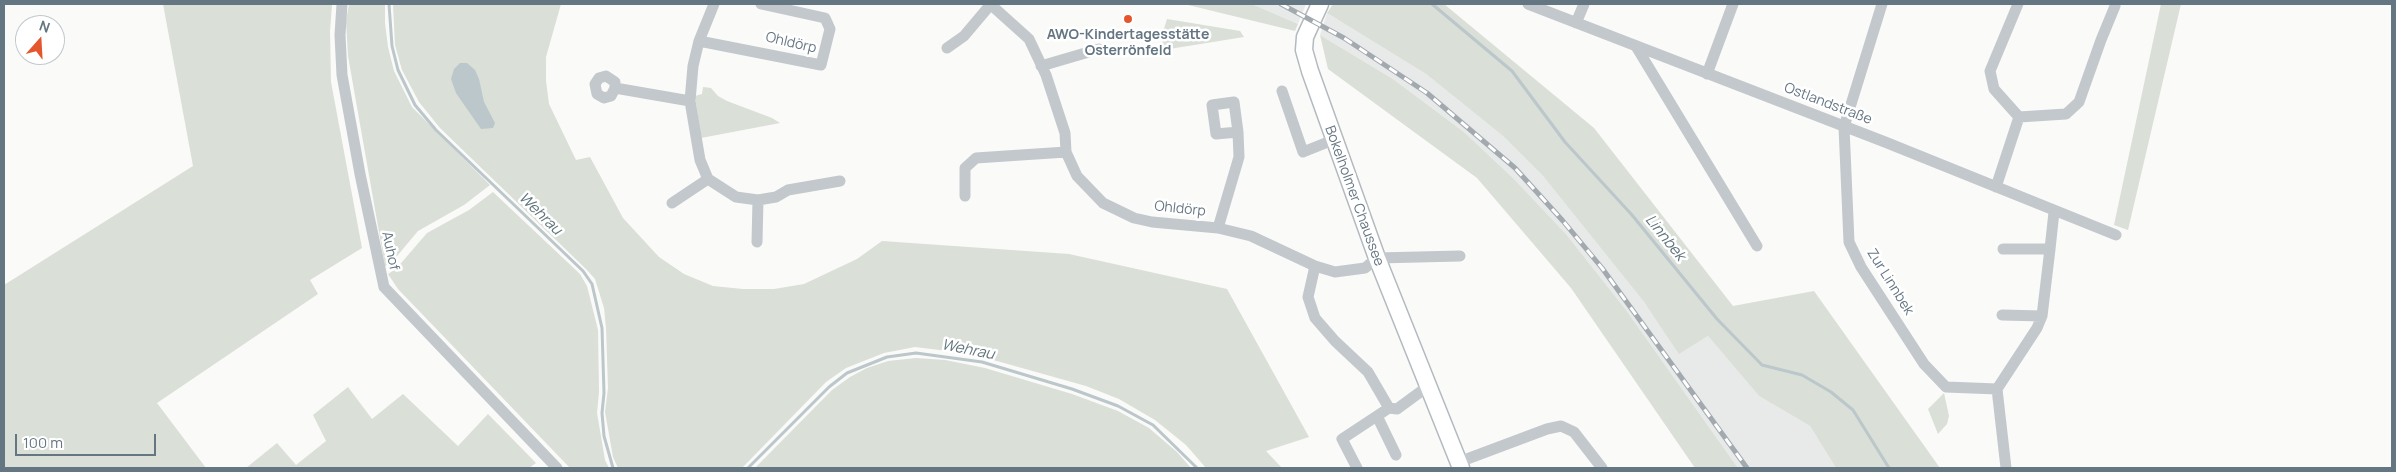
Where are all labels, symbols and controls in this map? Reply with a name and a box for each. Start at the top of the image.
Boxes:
marker: AWO-Kindertagesstätte Osterrönfeld [1122,13,1134,25]
north arrow [15,15,65,65]
text: N [37,16,53,37]
place label: AWO-Kindertagesstätte Osterrönfeld [1047,27,1209,59]
street label: Ohldörp [764,29,818,57]
street label: Ostlandstraße [1782,80,1874,128]
street label: Bokelholmer Chaussee [1321,123,1387,269]
water label: Wehrau [515,189,565,239]
street label: Ohldörp [1153,198,1207,220]
water label: Linnbek [1641,211,1689,265]
street label: Auhof [378,230,402,272]
street label: Zur Linnbek [1863,246,1917,318]
water label: Wehrau [940,336,996,364]
scale bar [18,424,159,456]
text: 100 m [23,432,63,453]

